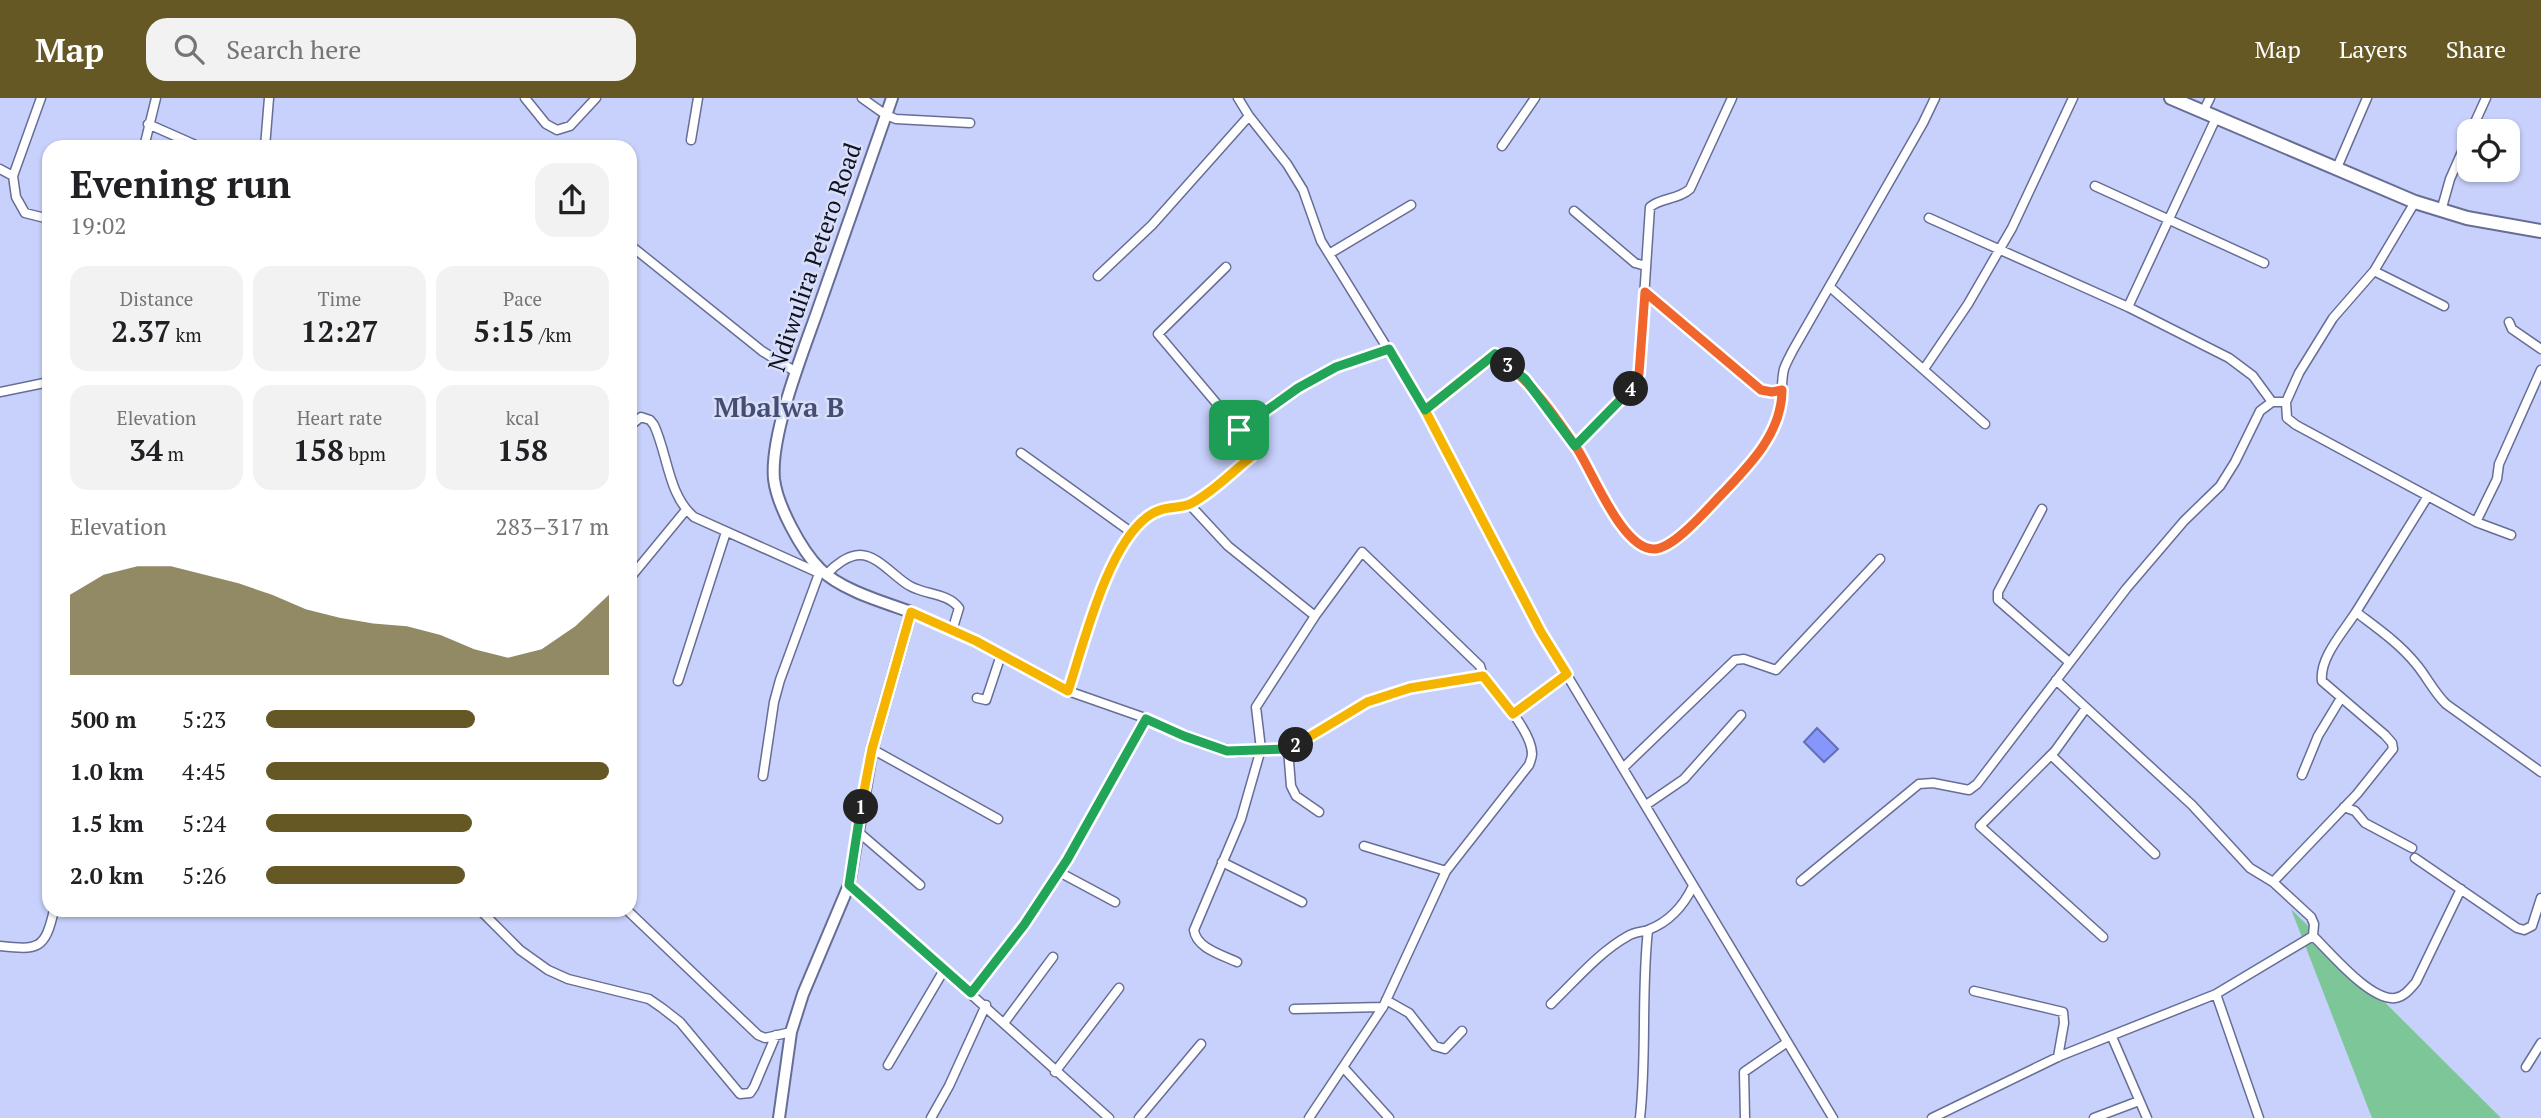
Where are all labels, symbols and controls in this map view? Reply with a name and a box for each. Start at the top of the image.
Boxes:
search box [146,18,636,81]
text: Map [35,28,104,71]
icon: search [170,30,208,68]
text: Search here [226,32,361,66]
text: Map [2254,33,2301,65]
text: Layers [2339,33,2408,65]
text: Share [2446,33,2506,65]
map controls [2457,119,2520,182]
button: locate [2457,119,2520,182]
street label: Ndiwulira Petero Road [760,139,868,375]
text: Evening run [70,159,291,209]
button: share [535,163,609,237]
text: 19:02 [70,210,127,241]
text: Distance [120,286,193,311]
text: Time [318,286,361,311]
text: Pace [503,286,542,311]
text: 2.37 [111,311,171,351]
text: 12:27 [300,311,379,351]
text: 5:15 [473,311,534,351]
text: km [171,322,202,347]
text: /km [534,322,572,347]
pin: 3 [1490,348,1526,382]
text: 3 [1502,352,1513,377]
pin: 4 [1614,372,1648,406]
text: 4 [1625,376,1636,401]
district label: Mbalwa B [714,388,844,425]
pin [1209,400,1269,460]
text: Elevation [117,405,196,430]
text: Heart rate [297,405,382,430]
text: kcal [506,405,539,430]
icon: arrive [1220,411,1258,449]
text: 34 [129,430,163,470]
text: 158 [293,430,344,470]
text: 158 [497,430,548,470]
text: m [163,441,184,466]
text: bpm [344,441,386,466]
text: Elevation [70,511,167,542]
text: 283–317 m [496,511,609,542]
text: 500 m [70,704,136,735]
text: 5:23 [182,704,226,735]
pin: 2 [1278,728,1314,762]
text: 2 [1290,732,1301,757]
text: 1.0 km [70,756,144,787]
text: 4:45 [182,756,226,787]
pin: 1 [844,790,878,824]
text: 1 [855,794,866,819]
text: 1.5 km [70,808,144,839]
text: 5:24 [182,808,226,839]
text: 2.0 km [70,860,144,891]
text: 5:26 [182,860,226,891]

